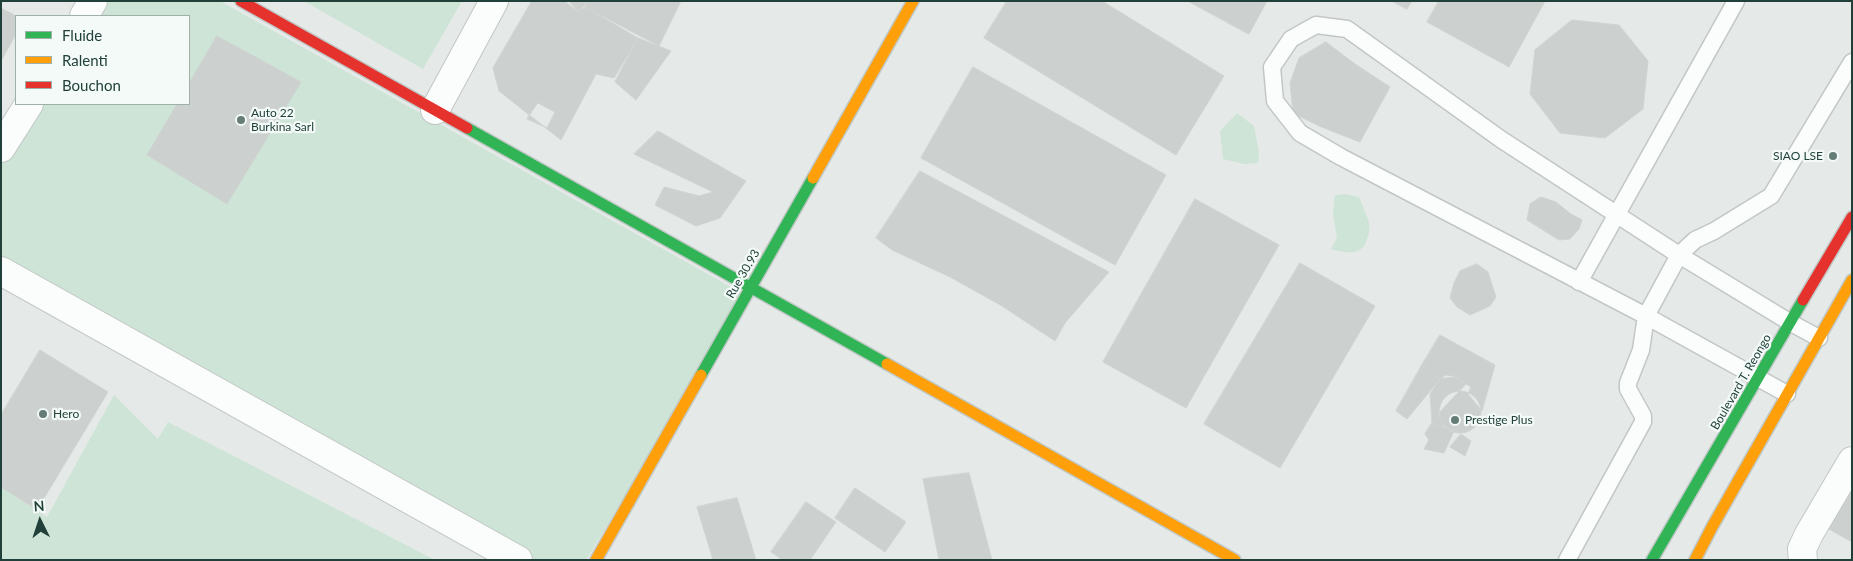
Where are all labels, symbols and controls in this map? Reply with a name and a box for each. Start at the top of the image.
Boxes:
legend [15,15,190,105]
text: Fluide [62,26,102,44]
text: Ralenti [62,51,108,69]
text: Bouchon [62,76,121,94]
place label: Auto 22 Burkina Sarl [251,106,314,134]
marker: Auto 22 Burkina Sarl [235,114,247,126]
place label: SIAO LSE [1773,149,1823,163]
marker: SIAO LSE [1827,150,1839,162]
street label: Rue 30.93 [723,247,763,301]
street label: Boulevard T. Reongo [1708,332,1774,432]
place label: Hero [53,407,79,421]
marker: Hero [37,408,49,420]
place label: Prestige Plus [1465,413,1533,427]
marker: Prestige Plus [1449,414,1461,426]
north arrow [15,496,65,546]
text: N [33,497,45,514]

